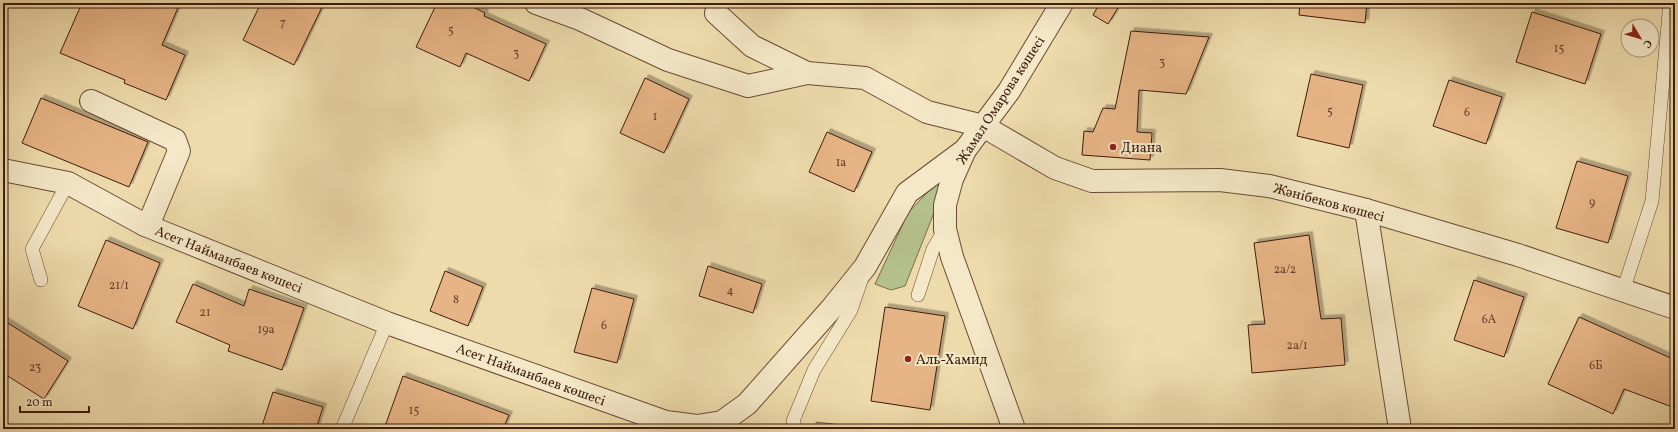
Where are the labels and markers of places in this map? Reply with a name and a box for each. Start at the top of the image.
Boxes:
place label: Диана [1121,139,1162,158]
marker: Диана [1108,142,1118,152]
place label: Аль-Хамид [916,351,987,370]
marker: Аль-Хамид [903,354,913,364]

